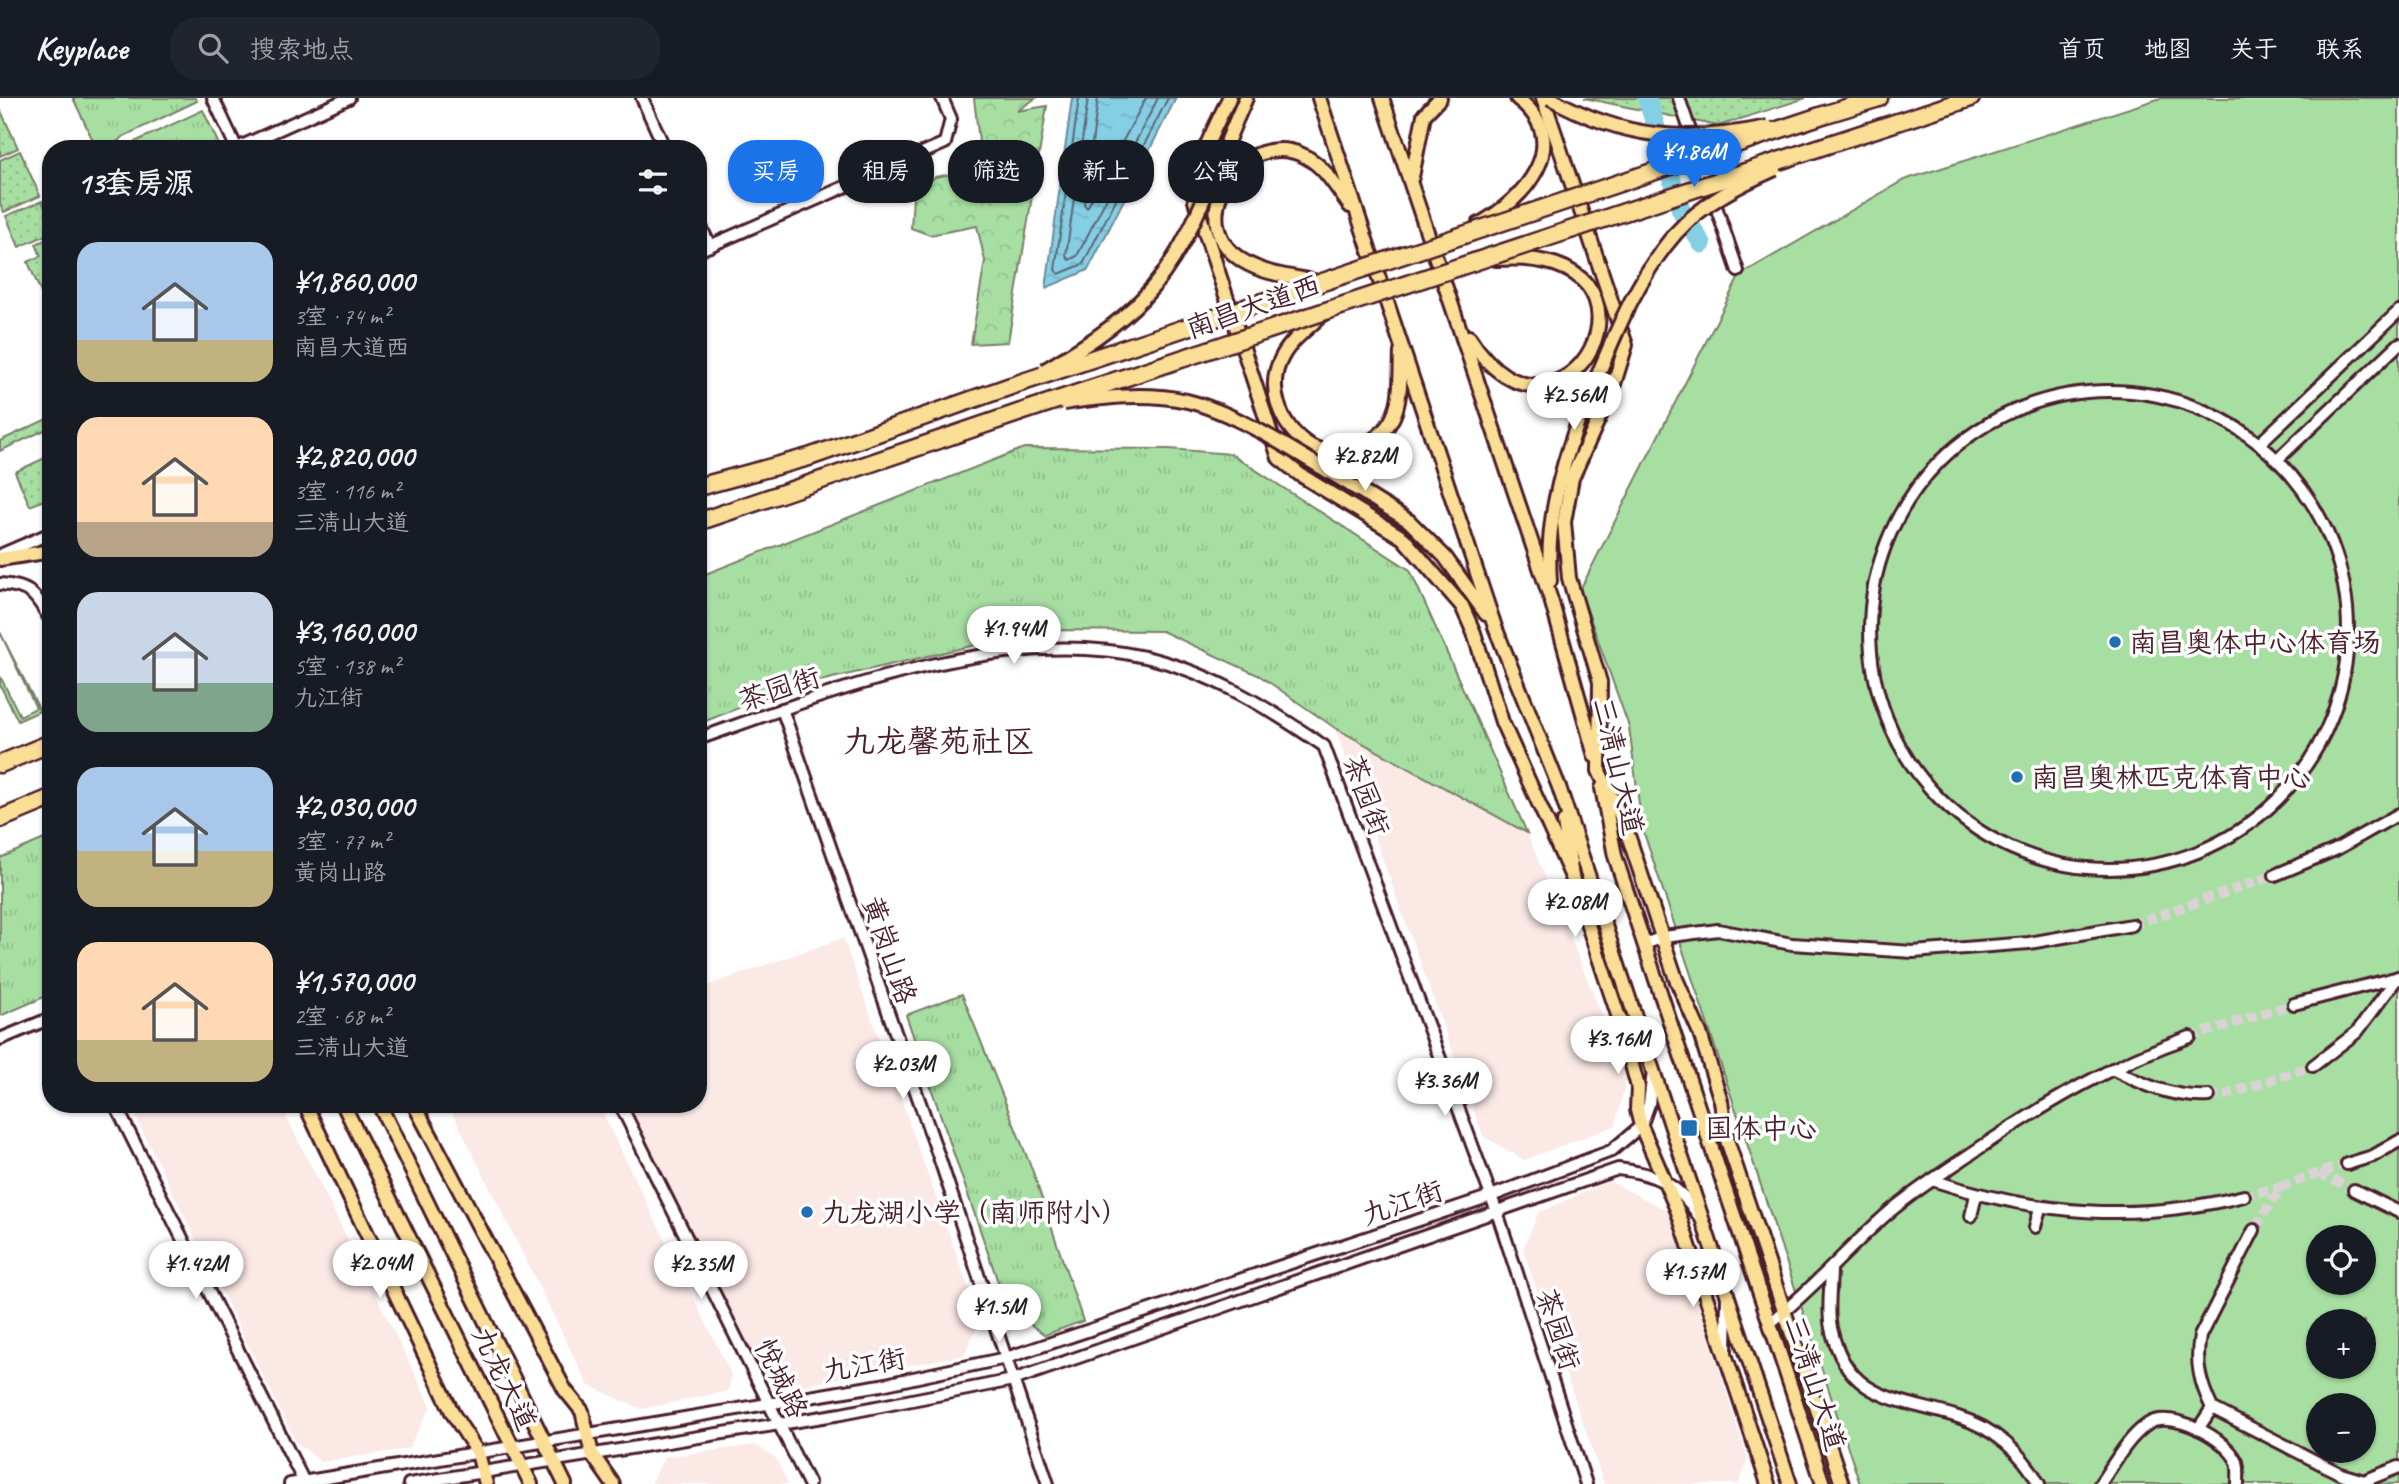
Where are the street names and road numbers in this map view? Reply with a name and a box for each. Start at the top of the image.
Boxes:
street label: 南昌大道西 [1181,267,1325,346]
street label: 茶园街 [734,659,825,718]
street label: 三清山大道 [1586,694,1651,838]
street label: 茶园街 [1336,750,1397,841]
street label: 黄岗山路 [855,892,924,1009]
street label: 九江街 [1357,1172,1448,1233]
street label: 茶园街 [1529,1284,1588,1375]
street label: 三清山大道 [1777,1311,1854,1455]
street label: 九龙大道 [464,1320,545,1436]
street label: 悦城路 [747,1333,816,1424]
street label: 九江街 [820,1340,908,1389]

